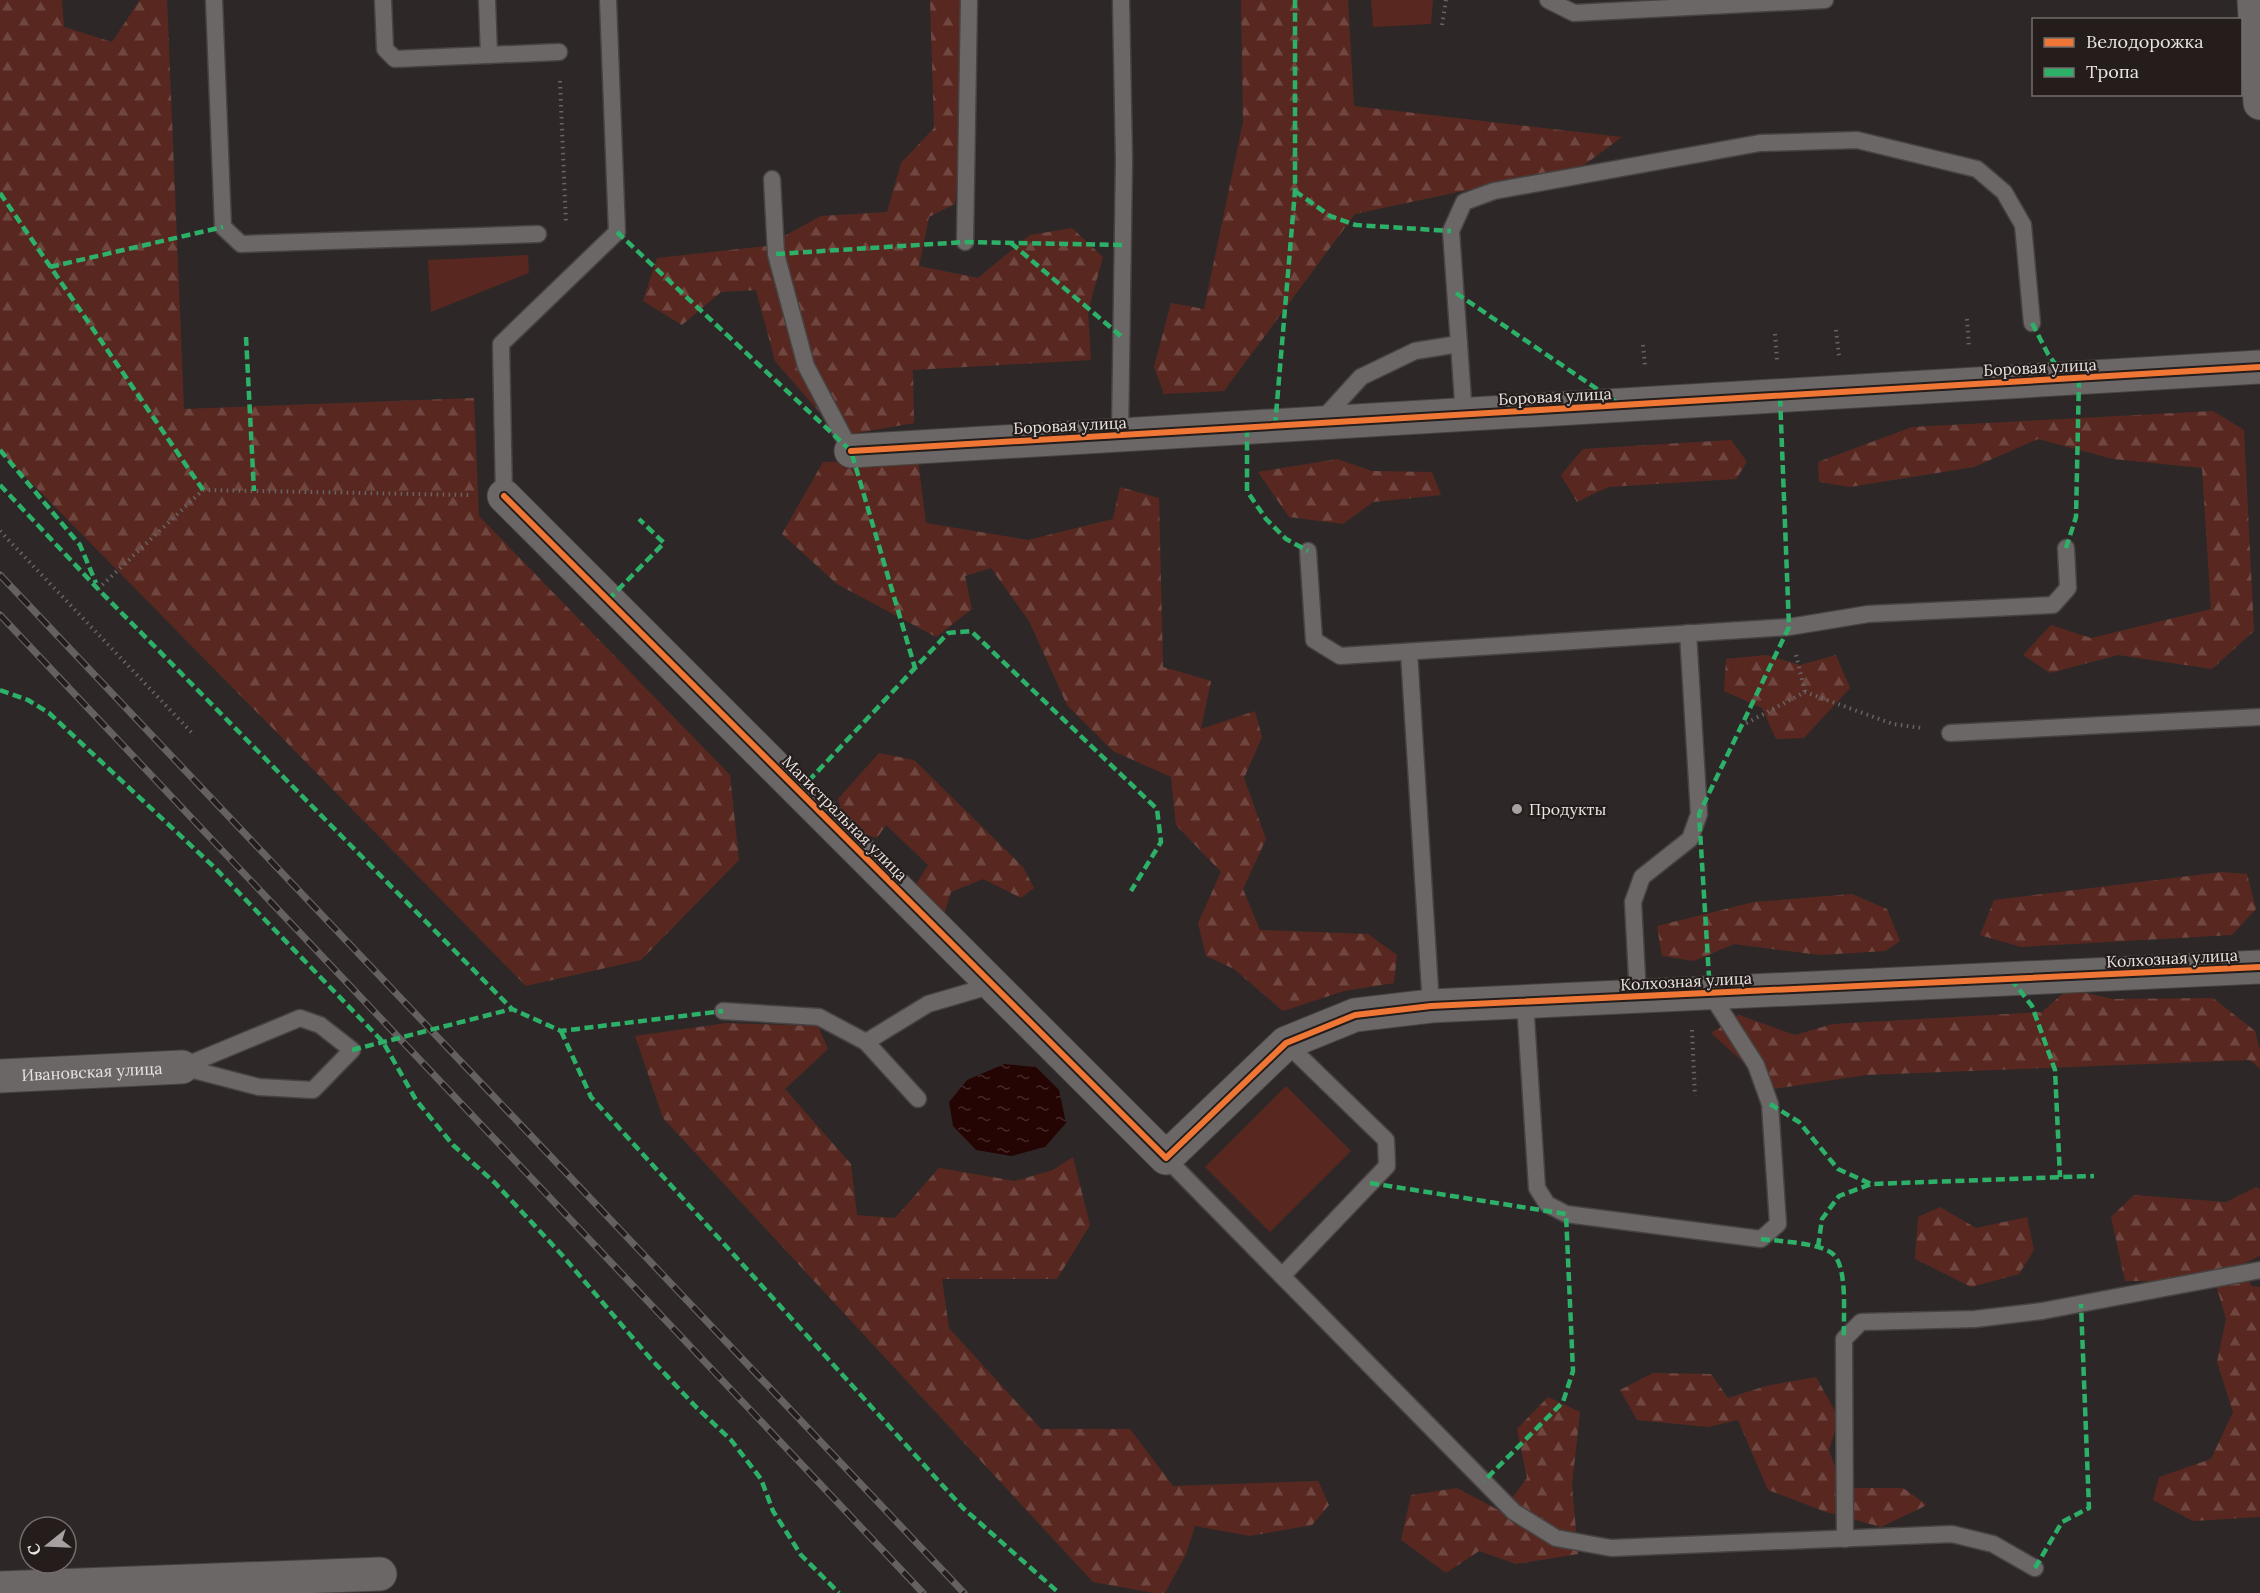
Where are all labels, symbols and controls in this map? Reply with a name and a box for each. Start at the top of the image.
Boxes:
legend [2032,18,2242,96]
text: Велодорожка [2086,30,2204,53]
text: Тропа [2086,60,2139,83]
street label: Боровая улица [1983,354,2097,380]
street label: Боровая улица [1498,383,1612,409]
street label: Боровая улица [1013,412,1127,438]
street label: Магистральная улица [778,751,912,885]
place label: Продукты [1529,799,1607,819]
marker: Продукты [1510,802,1524,816]
street label: Колхозная улица [2106,945,2238,971]
street label: Колхозная улица [1620,968,1752,994]
street label: Ивановская улица [21,1058,163,1085]
north arrow [18,1515,78,1575]
text: С [23,1541,45,1558]

